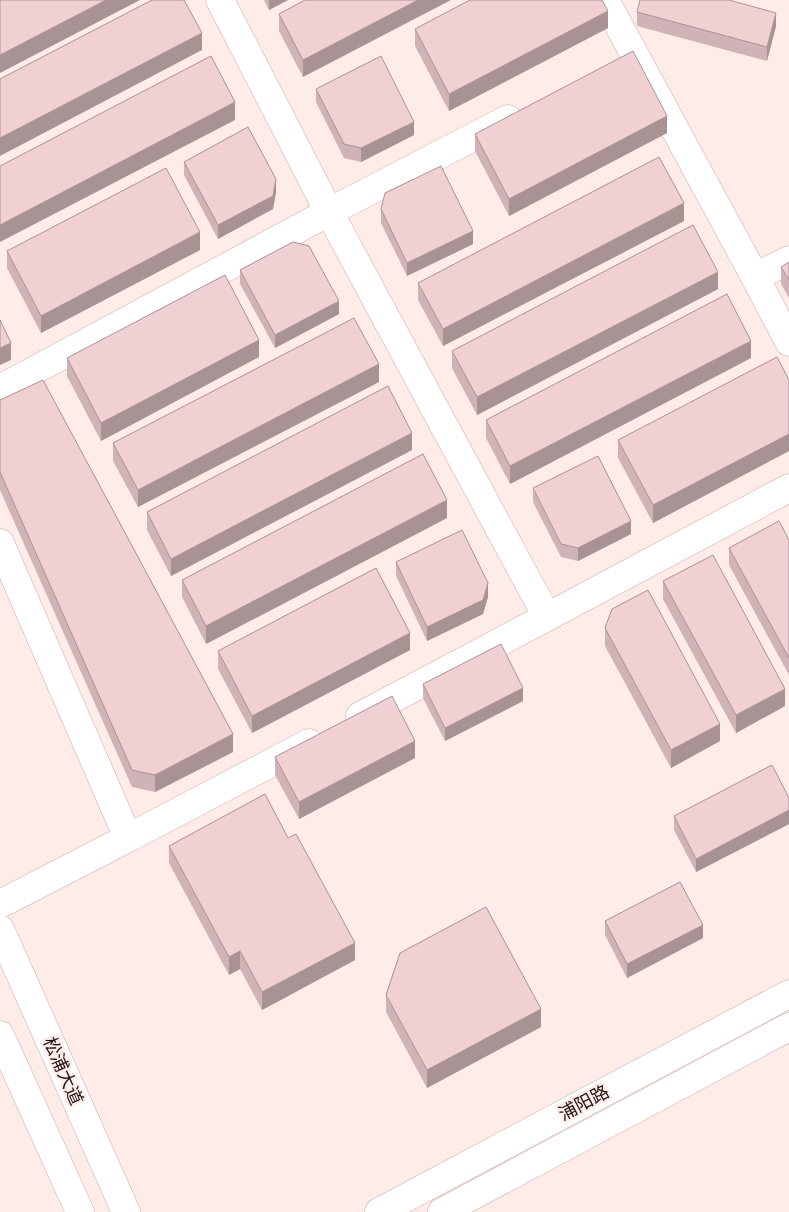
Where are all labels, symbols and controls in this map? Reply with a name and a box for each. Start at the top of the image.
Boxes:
street label: 松浦大道 [38,1033,89,1108]
street label: 浦阳路 [555,1080,613,1125]

